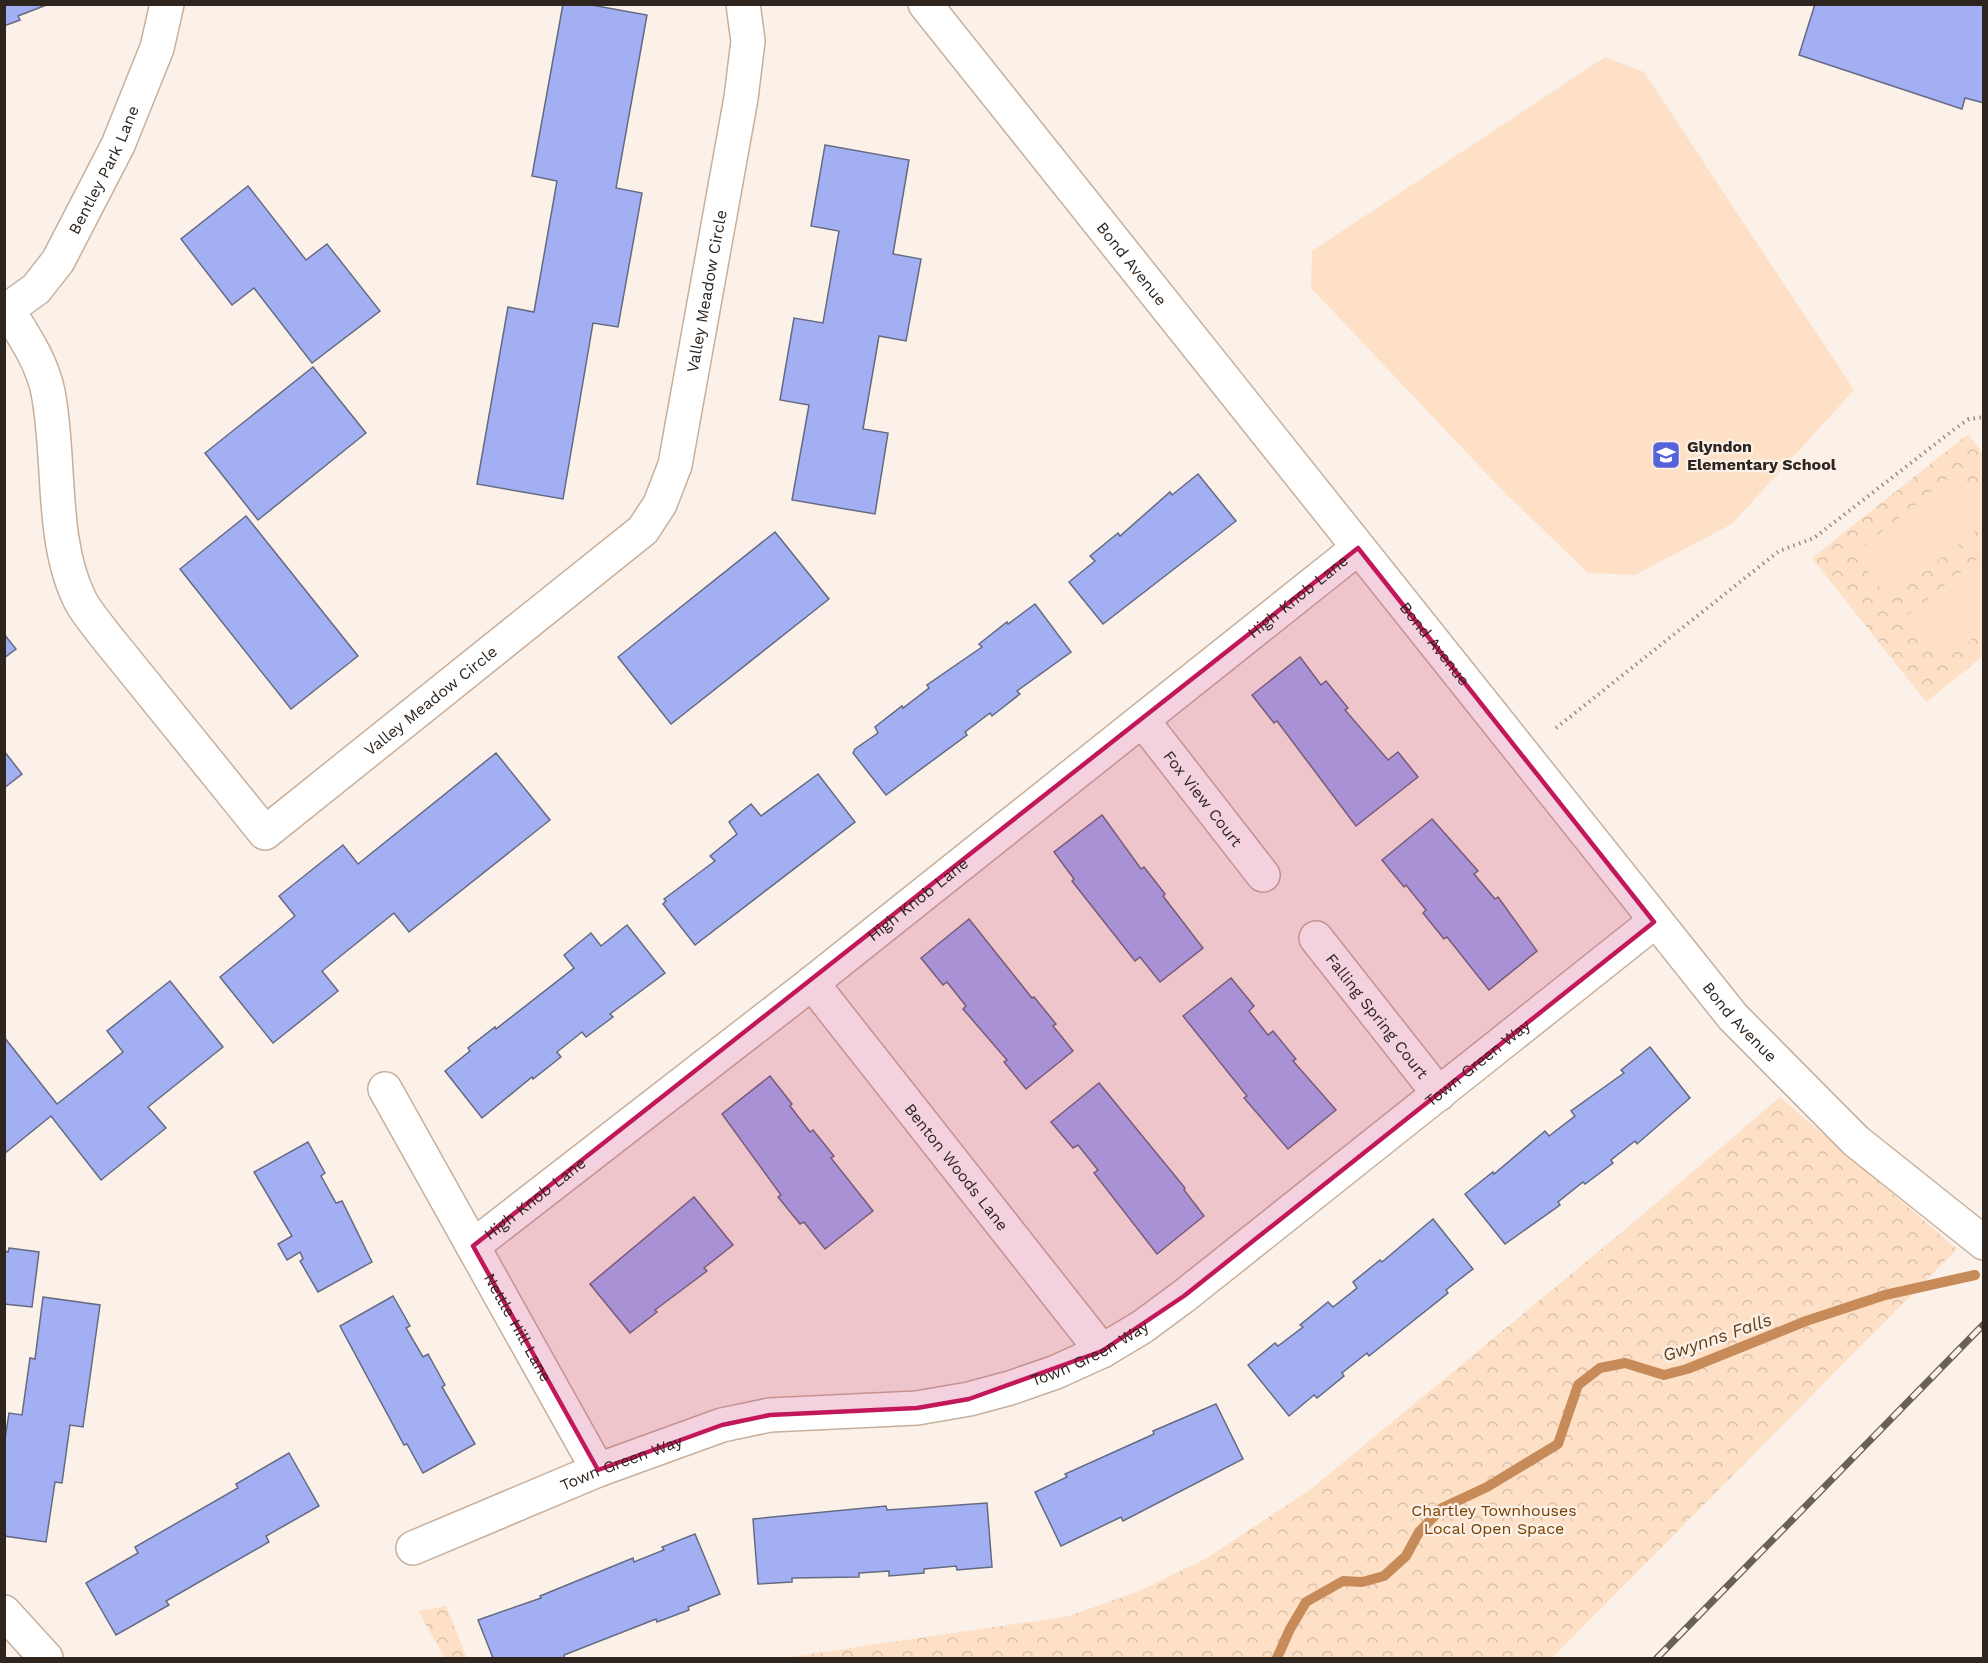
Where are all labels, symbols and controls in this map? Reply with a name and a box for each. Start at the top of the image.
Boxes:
street label: Bentley Park Lane [64,103,142,237]
street label: Valley Meadow Circle [682,208,730,374]
street label: Bond Avenue [1093,218,1171,309]
place label: Glyndon Elementary School [1687,437,1837,474]
school or university icon: Glyndon Elementary School [1650,439,1682,471]
street label: High Knob Lane [1244,550,1352,642]
street label: Bond Avenue [1396,598,1474,689]
street label: Valley Meadow Circle [360,641,501,759]
street label: Fox View Court [1160,746,1247,850]
street label: High Knob Lane [863,853,972,945]
street label: Falling Spring Court [1322,949,1433,1082]
street label: Bond Avenue [1699,978,1781,1066]
street label: Town Green Way [1421,1015,1534,1110]
street label: Benton Woods Lane [901,1099,1013,1234]
street label: High Knob Lane [480,1153,589,1243]
street label: Nettle Hill Lane [480,1270,556,1385]
water label: Gwynns Falls [1660,1309,1774,1365]
street label: Town Green Way [1028,1316,1153,1390]
street label: Town Green Way [557,1431,685,1494]
park label: Chartley Townhouses Local Open Space [1411,1501,1577,1538]

